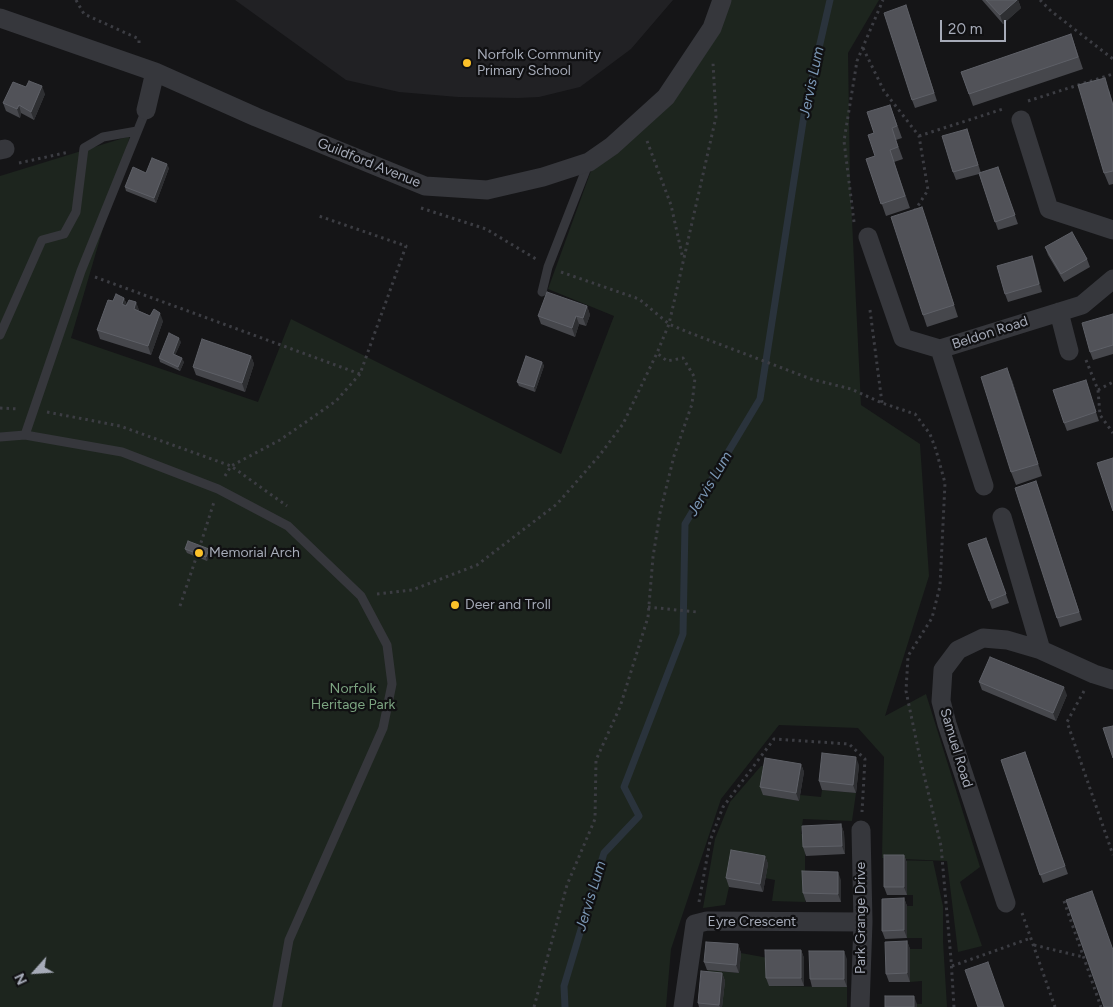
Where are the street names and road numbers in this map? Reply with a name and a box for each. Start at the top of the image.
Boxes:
street label: Guildford Avenue [315,135,423,191]
street label: Beldon Road [950,313,1030,353]
street label: Samuel Road [936,706,976,790]
street label: Park Grange Drive [853,862,869,974]
street label: Eyre Crescent [708,914,796,930]

